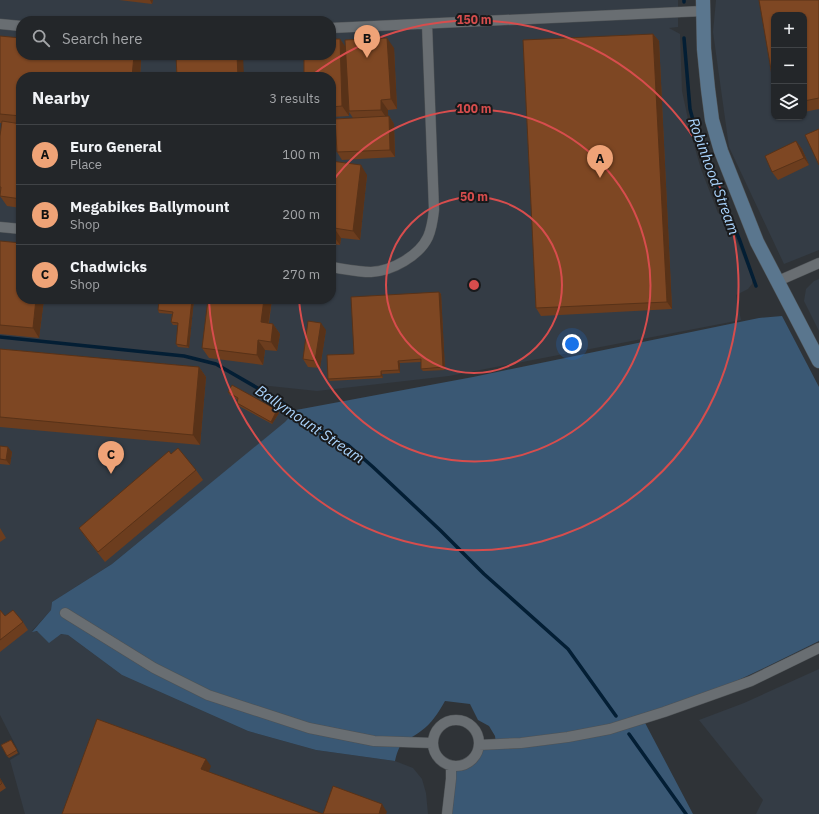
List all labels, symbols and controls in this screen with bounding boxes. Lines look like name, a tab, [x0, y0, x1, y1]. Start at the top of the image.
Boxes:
text: 150 m	[456, 12, 492, 27]
map controls	[771, 12, 807, 120]
button: +	[771, 12, 807, 48]
search box	[16, 16, 336, 60]
pin: B	[354, 25, 380, 58]
icon: search	[30, 27, 52, 49]
text: Search here	[62, 29, 142, 48]
button: −	[771, 48, 807, 84]
button: layers	[771, 84, 807, 120]
text: Nearby	[32, 87, 90, 109]
text: 3 results	[269, 90, 320, 107]
text: 100 m	[456, 101, 492, 116]
water label: Robinhood Stream	[684, 115, 744, 237]
text: Euro General	[70, 137, 162, 156]
pin: A	[587, 145, 613, 178]
text: A	[41, 146, 49, 163]
text: 100 m	[282, 146, 320, 163]
text: Place	[70, 156, 102, 173]
text: 50 m	[460, 189, 488, 204]
text: Megabikes Ballymount	[70, 197, 230, 216]
text: B	[41, 206, 49, 223]
text: 200 m	[282, 206, 320, 223]
text: Shop	[70, 216, 100, 233]
text: Chadwicks	[70, 257, 147, 276]
text: C	[41, 266, 49, 283]
text: 270 m	[282, 266, 320, 283]
text: Shop	[70, 276, 100, 293]
centre of rings	[467, 278, 481, 292]
your location	[562, 334, 582, 354]
water label: Ballymount Stream	[252, 381, 368, 467]
pin: C	[98, 441, 124, 474]

